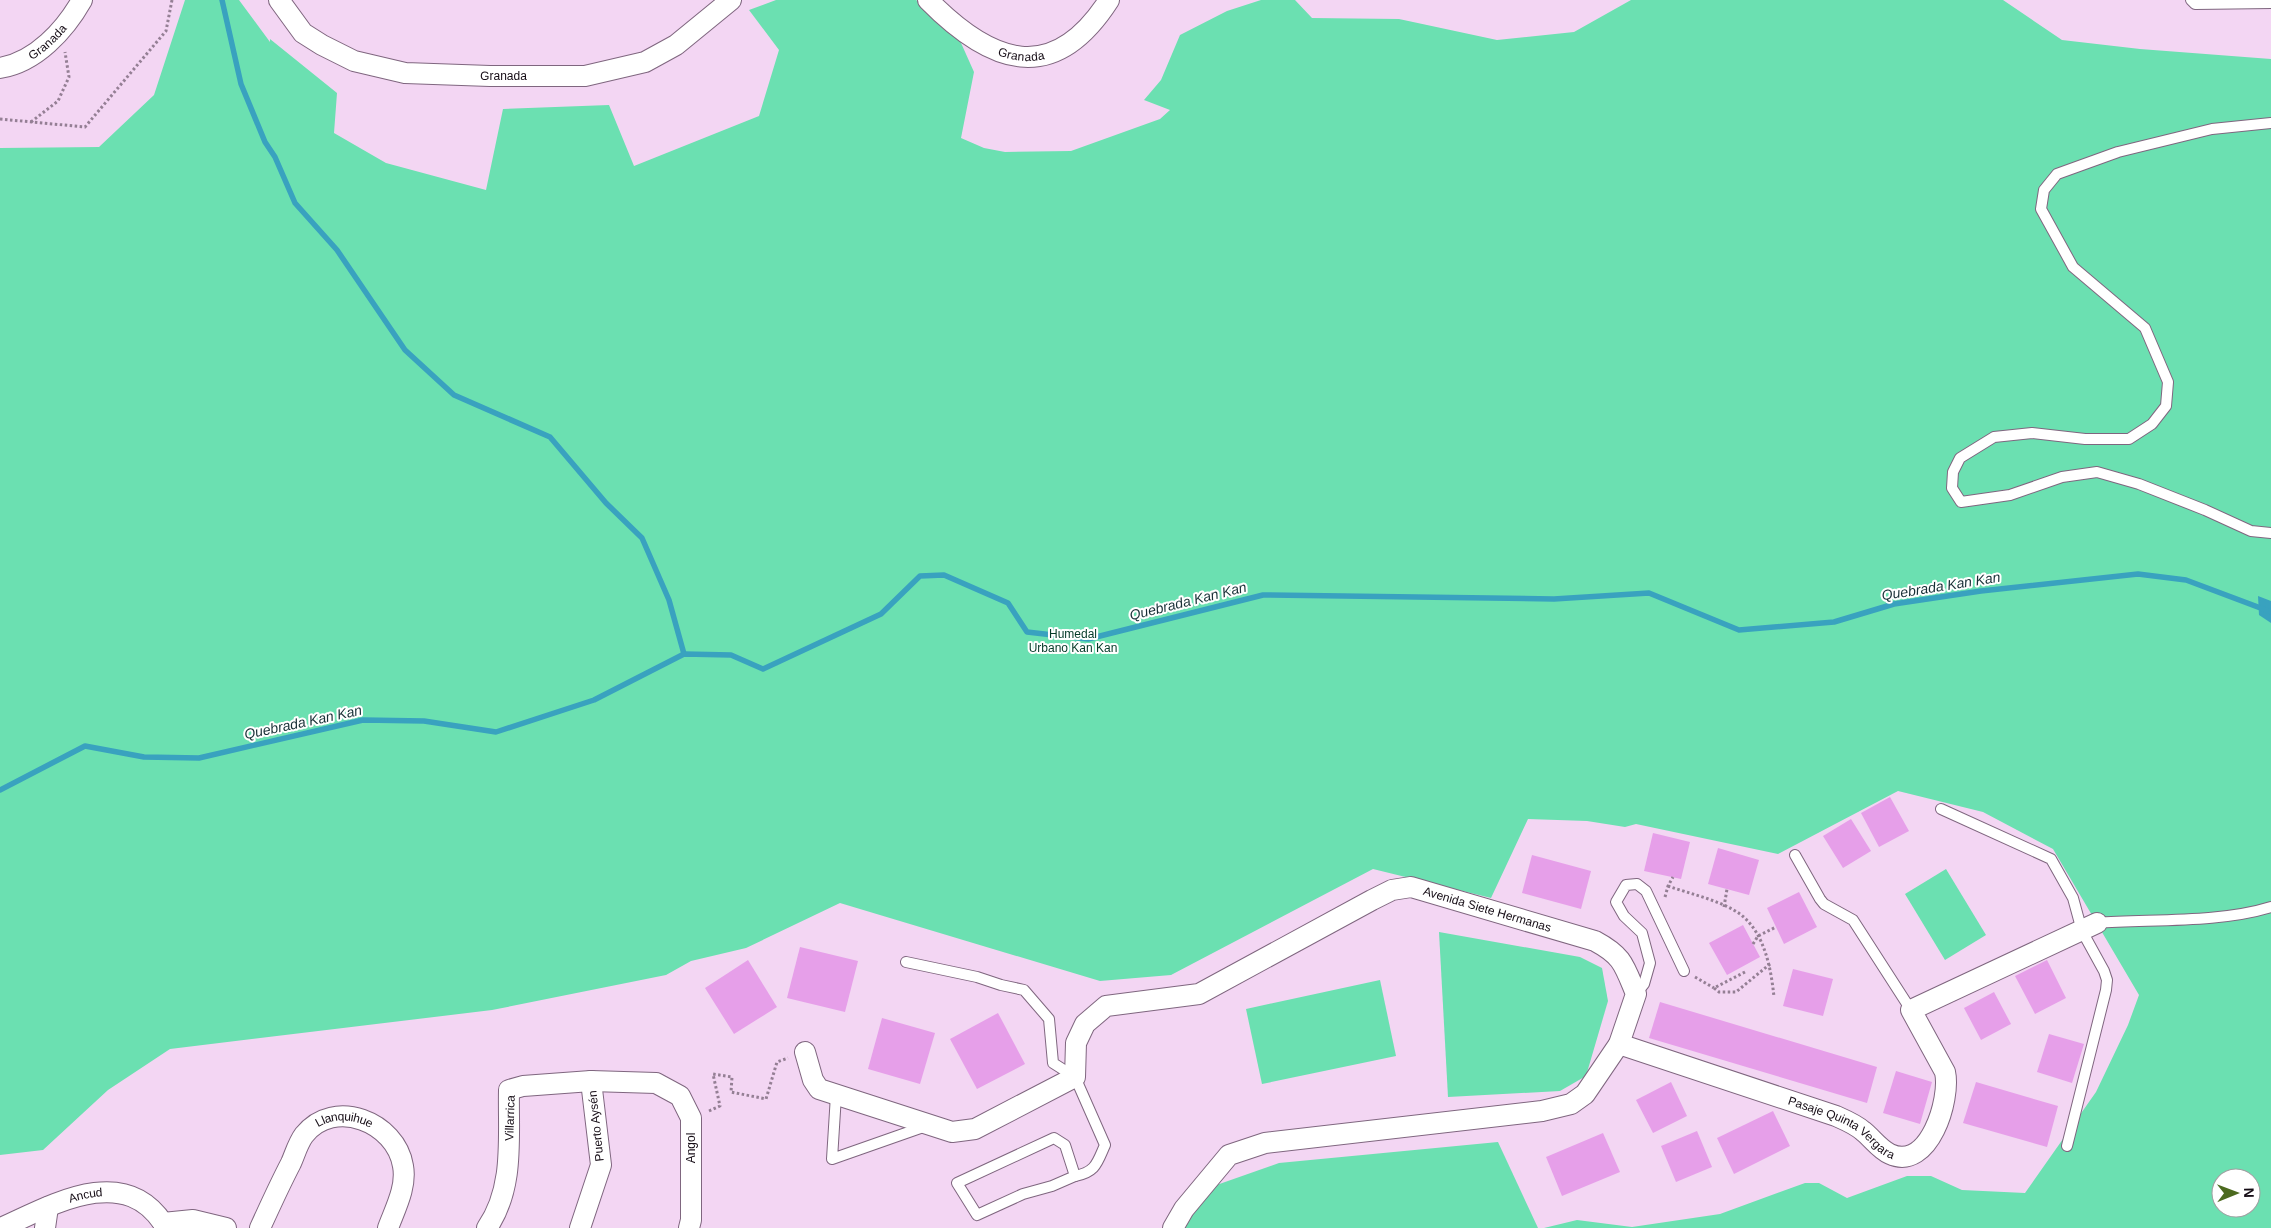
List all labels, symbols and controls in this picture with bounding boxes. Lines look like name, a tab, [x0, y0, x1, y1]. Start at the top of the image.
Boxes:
street label: Granada	[26, 21, 70, 63]
street label: Granada	[996, 45, 1046, 64]
street label: Granada	[480, 69, 527, 83]
water label: Quebrada Kan Kan	[1881, 569, 2002, 603]
water label: Quebrada Kan Kan	[1128, 579, 1248, 623]
park label: Humedal Urbano Kan Kan	[1029, 627, 1117, 655]
water label: Quebrada Kan Kan	[243, 702, 363, 742]
street label: Avenida Siete Hermanas	[1422, 884, 1553, 935]
street label: Puerto Aysén	[585, 1090, 607, 1162]
street label: Pasaje Quinta Vergara	[1786, 1094, 1897, 1162]
street label: Villarrica	[502, 1095, 518, 1141]
street label: Llanquihue	[313, 1109, 376, 1131]
street label: Angol	[684, 1133, 698, 1163]
north arrow	[2211, 1168, 2261, 1218]
street label: Ancud	[67, 1185, 103, 1206]
text: N	[2241, 1188, 2257, 1198]

